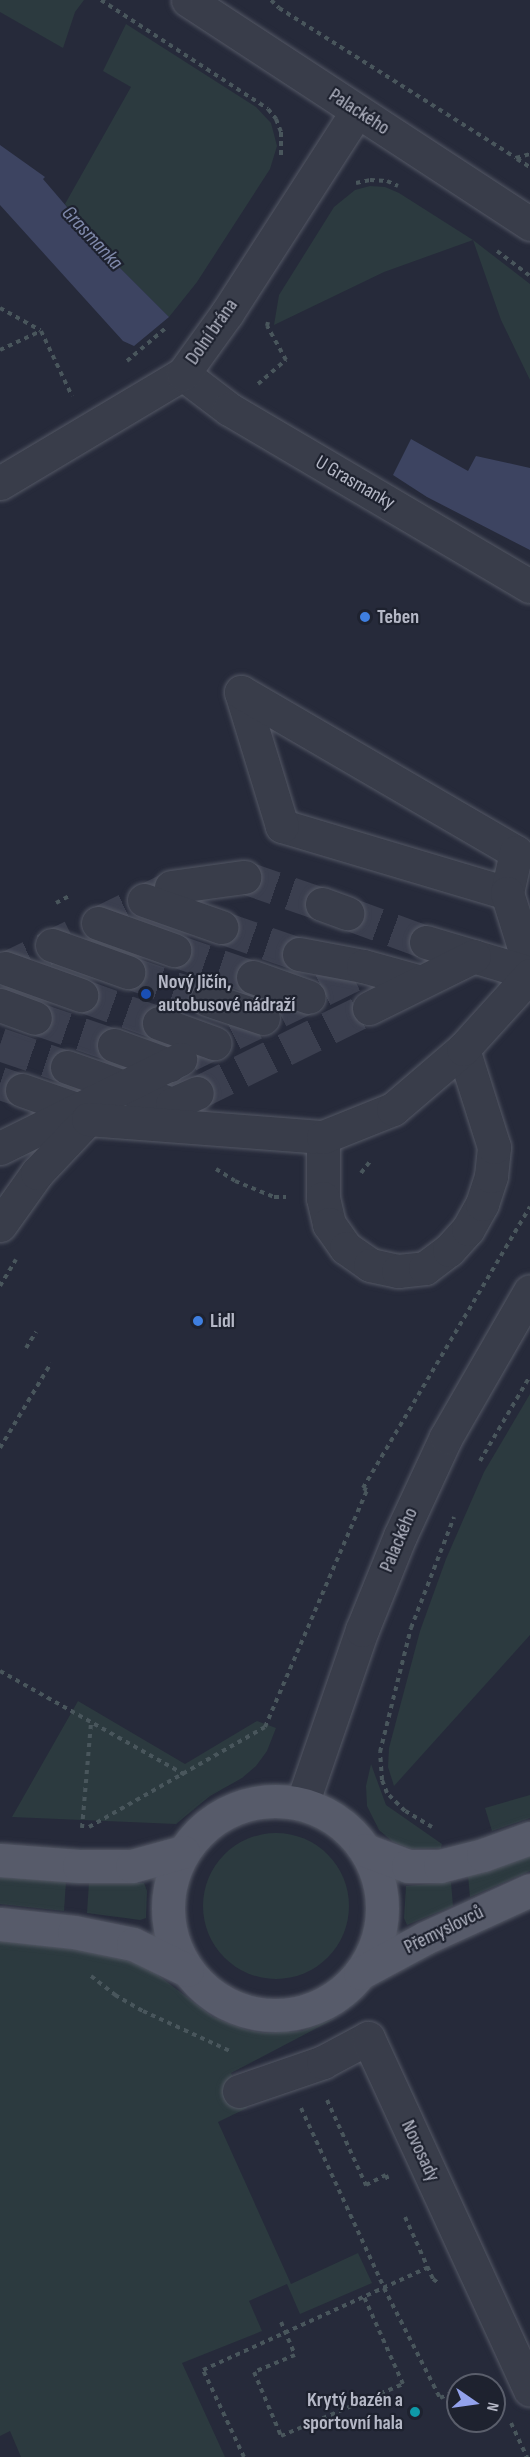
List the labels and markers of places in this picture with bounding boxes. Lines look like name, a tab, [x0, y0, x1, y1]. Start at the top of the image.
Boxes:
place label: Teben	[377, 605, 419, 629]
marker: Teben	[358, 610, 372, 624]
place label: Nový Jičín, autobusové nádraží	[158, 970, 295, 1017]
marker: Nový Jičín, autobusové nádraží	[139, 987, 153, 1001]
place label: Lidl	[210, 1309, 235, 1333]
marker: Lidl	[191, 1314, 205, 1328]
place label: Krytý bazén a sportovní hala	[303, 2388, 403, 2435]
marker: Krytý bazén a sportovní hala	[408, 2405, 422, 2419]

